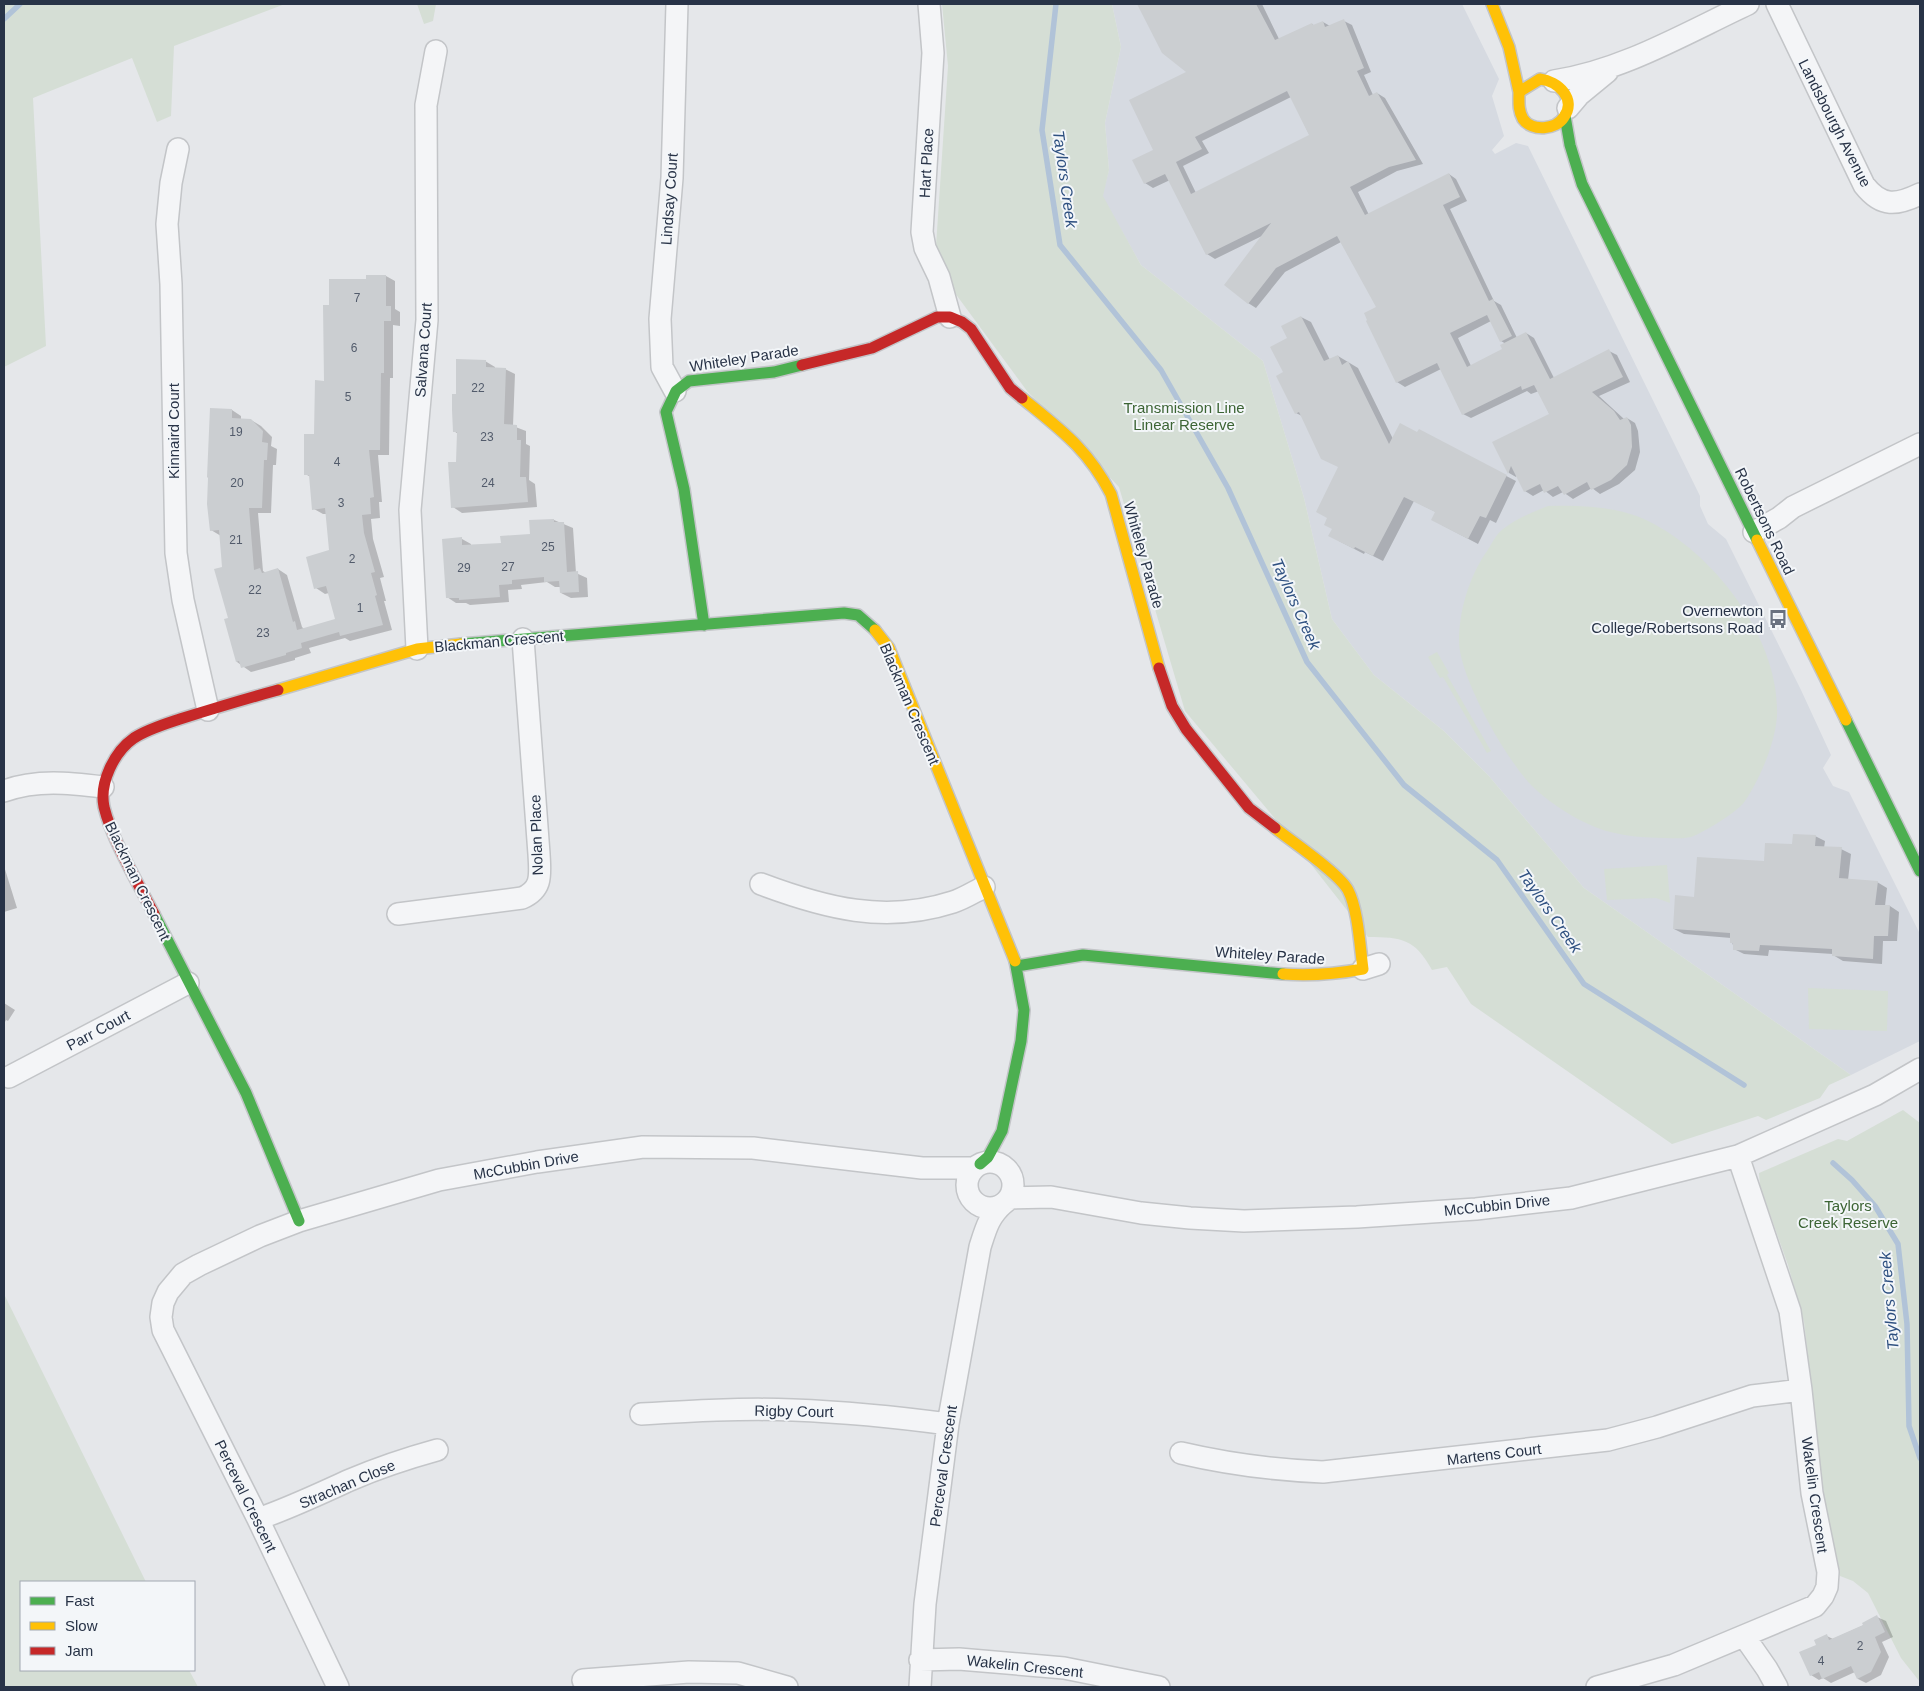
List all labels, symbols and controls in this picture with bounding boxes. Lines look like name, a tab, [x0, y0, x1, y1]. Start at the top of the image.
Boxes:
street label: Landsbourgh Avenue	[1795, 56, 1875, 190]
street label: Hart Place	[916, 128, 936, 198]
water label: Taylors Creek	[1050, 129, 1080, 230]
street label: Lindsay Court	[657, 151, 681, 246]
house number: 7	[354, 291, 361, 305]
street label: Salvana Court	[411, 301, 435, 398]
house number: 6	[351, 341, 358, 355]
street label: Whiteley Parade	[688, 341, 800, 375]
house number: 22	[471, 381, 485, 395]
street label: Kinnaird Court	[165, 382, 182, 479]
house number: 5	[345, 390, 352, 404]
park label: Transmission Line Linear Reserve	[1123, 399, 1245, 433]
house number: 19	[229, 425, 243, 439]
house number: 23	[480, 430, 494, 444]
house number: 4	[334, 455, 341, 469]
street label: Robertsons Road	[1732, 465, 1798, 577]
house number: 20	[230, 476, 244, 490]
house number: 24	[481, 476, 495, 490]
house number: 3	[338, 496, 345, 510]
street label: Whiteley Parade	[1121, 500, 1167, 610]
house number: 21	[229, 533, 243, 547]
house number: 25	[541, 540, 555, 554]
house number: 2	[349, 552, 356, 566]
water label: Taylors Creek	[1268, 556, 1324, 653]
house number: 27	[501, 560, 515, 574]
house number: 29	[457, 561, 471, 575]
house number: 22	[248, 583, 262, 597]
house number: 1	[357, 601, 364, 615]
place label: Overnewton College/Robertsons Road	[1591, 602, 1763, 636]
bus stop icon: Overnewton College/Robertsons Road	[1767, 608, 1789, 630]
house number: 23	[256, 626, 270, 640]
street label: Blackman Crescent	[433, 627, 565, 655]
street label: Blackman Crescent	[877, 641, 944, 768]
street label: Nolan Place	[526, 794, 546, 876]
street label: Blackman Crescent	[102, 819, 175, 944]
water label: Taylors Creek	[1515, 866, 1586, 957]
street label: Whiteley Parade	[1215, 943, 1325, 967]
street label: Parr Court	[63, 1006, 133, 1054]
street label: McCubbin Drive	[472, 1147, 580, 1183]
street label: McCubbin Drive	[1443, 1191, 1551, 1219]
park label: Taylors Creek Reserve	[1798, 1197, 1898, 1231]
water label: Taylors Creek	[1876, 1250, 1902, 1351]
street label: Rigby Court	[754, 1402, 835, 1420]
street label: Perceval Crescent	[926, 1403, 960, 1528]
street label: Wakelin Crescent	[1798, 1436, 1832, 1555]
street label: Perceval Crescent	[211, 1437, 281, 1556]
street label: Martens Court	[1446, 1440, 1543, 1468]
street label: Strachan Close	[296, 1456, 398, 1512]
legend	[20, 1581, 195, 1671]
text: Fast	[65, 1592, 95, 1609]
text: Slow	[65, 1617, 98, 1634]
house number: 2	[1857, 1639, 1864, 1653]
text: Jam	[65, 1642, 93, 1659]
street label: Wakelin Crescent	[966, 1651, 1085, 1681]
house number: 4	[1818, 1654, 1825, 1668]

